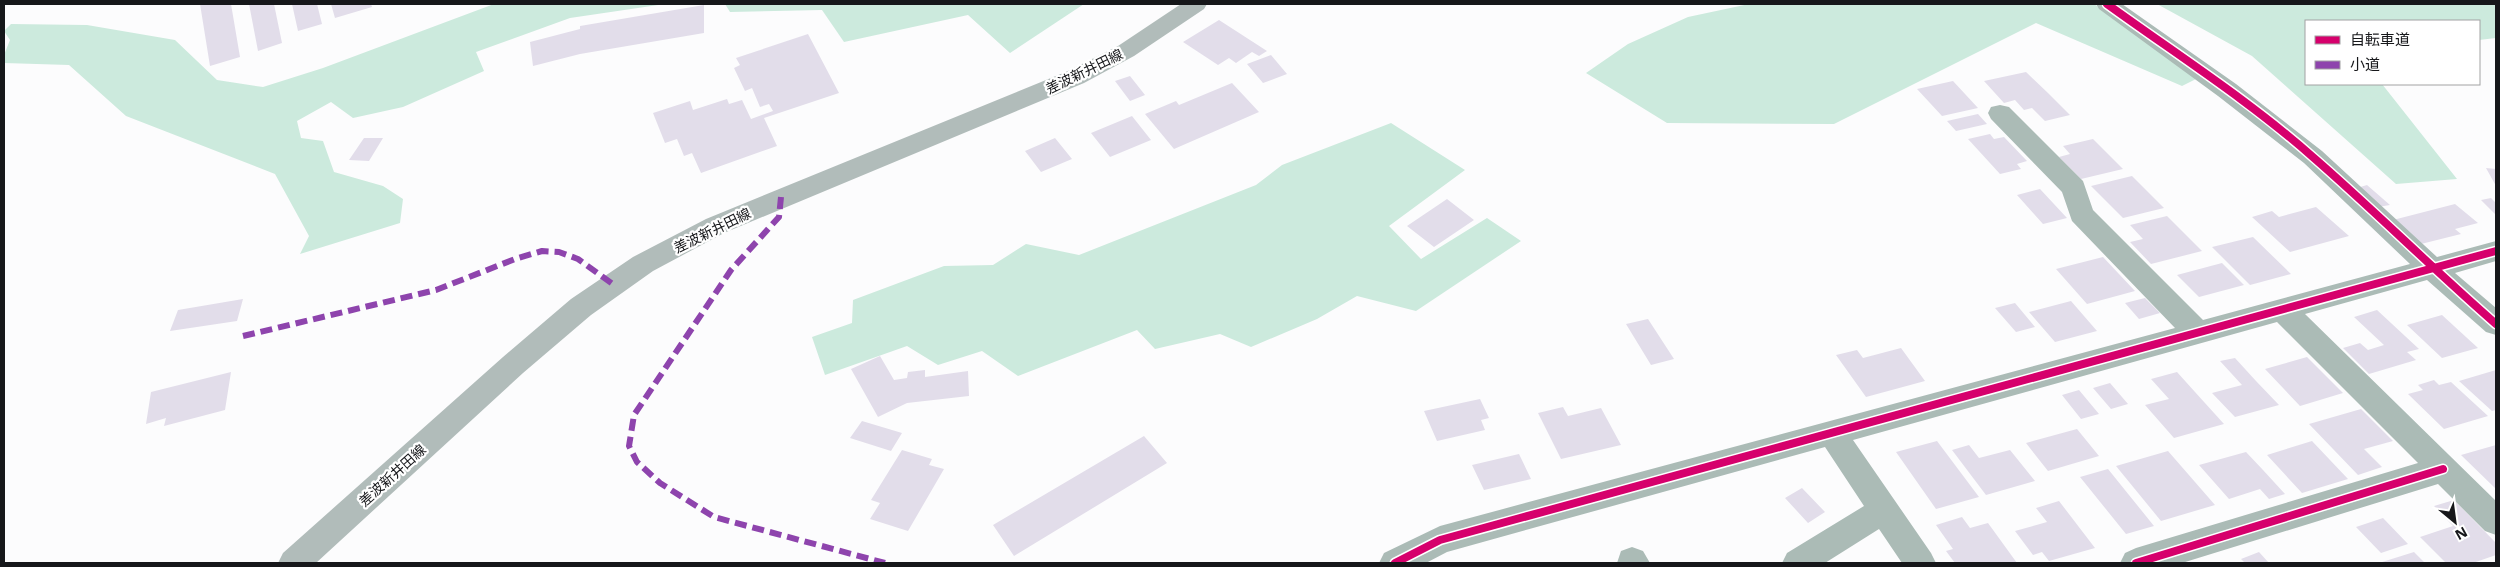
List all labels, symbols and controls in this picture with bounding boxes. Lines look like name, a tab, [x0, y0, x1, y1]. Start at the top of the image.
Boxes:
legend	[2305, 20, 2480, 85]
text: 自転車道	[2350, 29, 2410, 49]
street label: 差波新井田線	[1042, 44, 1126, 98]
text: 小道	[2350, 54, 2380, 74]
street label: 差波新井田線	[670, 203, 754, 257]
street label: 差波新井田線	[354, 440, 430, 510]
north arrow	[2430, 497, 2480, 547]
text: N	[2452, 523, 2471, 545]

